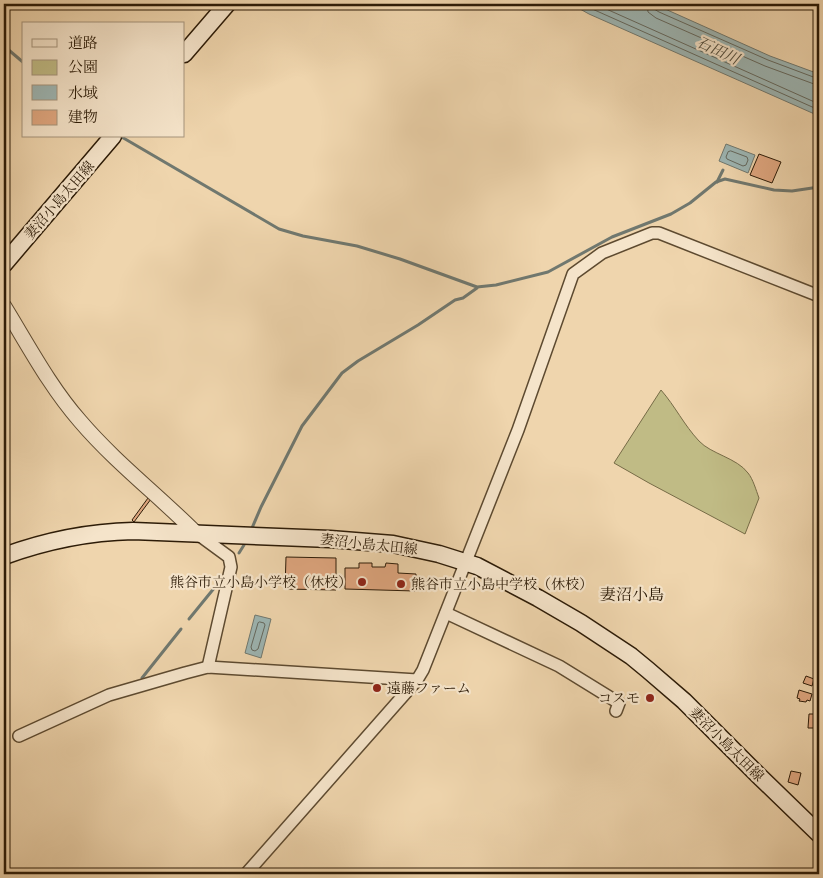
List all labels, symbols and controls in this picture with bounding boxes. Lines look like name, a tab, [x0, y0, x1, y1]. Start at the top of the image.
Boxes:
legend	[22, 22, 185, 138]
water label: 石田川	[694, 32, 744, 69]
text: 道路	[68, 33, 98, 52]
text: 公園	[68, 57, 98, 76]
text: 水域	[68, 83, 98, 102]
text: 建物	[68, 107, 98, 126]
street label: 妻沼小島太田線	[20, 157, 98, 243]
street label: 妻沼小島太田線	[319, 530, 419, 558]
place label: 熊谷市立小島小学校（休校）	[170, 573, 352, 591]
place label: 熊谷市立小島中学校（休校）	[411, 575, 593, 593]
marker: 熊谷市立小島小学校（休校）	[356, 576, 368, 588]
marker: 熊谷市立小島中学校（休校）	[395, 578, 407, 590]
district label: 妻沼小島	[600, 584, 664, 604]
place label: 遠藤ファーム	[387, 679, 471, 697]
marker: 遠藤ファーム	[371, 682, 383, 694]
place label: コスモ	[598, 689, 640, 707]
marker: コスモ	[644, 692, 656, 704]
street label: 妻沼小島太田線	[686, 703, 768, 785]

